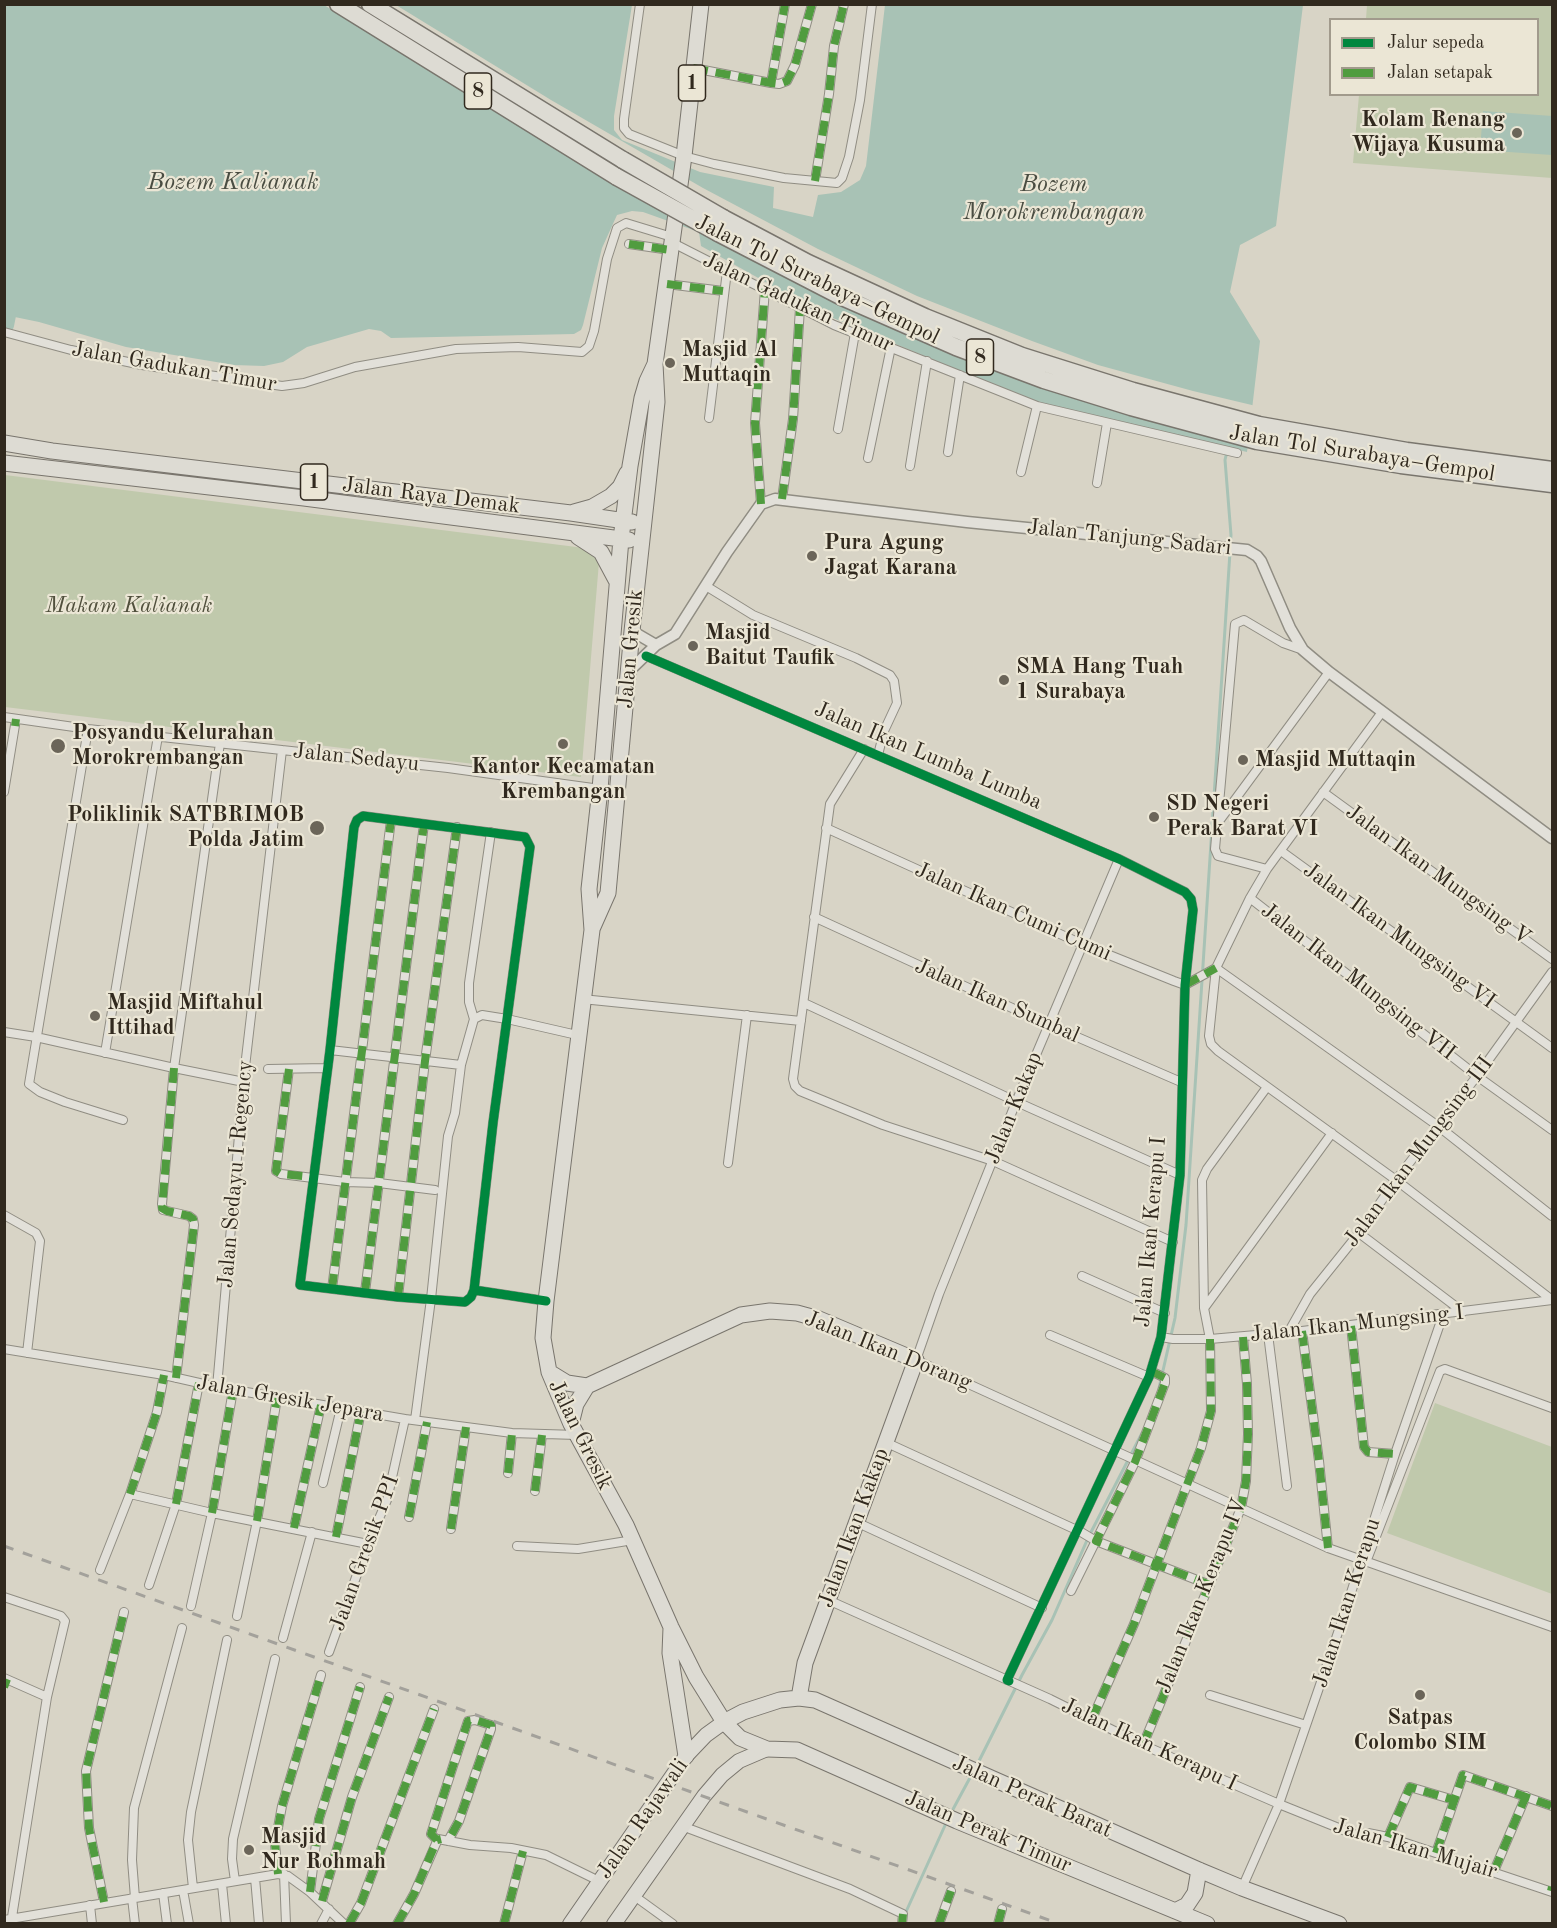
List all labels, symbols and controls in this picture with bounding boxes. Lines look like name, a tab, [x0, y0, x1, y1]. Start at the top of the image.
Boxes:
legend	[1329, 18, 1539, 96]
text: Jalur sepeda	[1387, 34, 1485, 52]
text: Jalan setapak	[1387, 64, 1493, 82]
road number: 1	[678, 65, 706, 101]
road number: 8	[464, 73, 492, 109]
place label: Kolam Renang Wijaya Kusuma	[1351, 107, 1505, 158]
marker: Kolam Renang Wijaya Kusuma	[1510, 126, 1524, 140]
water label: Bozem Kalianak	[147, 169, 319, 197]
water label: Bozem Morokrembangan	[963, 171, 1145, 227]
street label: Jalan Tol Surabaya–Gempol	[690, 209, 944, 351]
street label: Jalan Gadukan Timur	[698, 247, 898, 359]
street label: Jalan Gadukan Timur	[69, 336, 279, 398]
place label: Masjid Al Muttaqin	[682, 337, 777, 388]
road number: 8	[966, 339, 994, 375]
marker: Masjid Al Muttaqin	[663, 356, 677, 370]
street label: Jalan Tol Surabaya–Gempol	[1227, 420, 1497, 488]
road number: 1	[300, 464, 328, 500]
street label: Jalan Raya Demak	[341, 472, 521, 520]
street label: Jalan Tanjung Sadari	[1025, 514, 1233, 562]
place label: Pura Agung Jagat Karana	[824, 530, 957, 582]
marker: Pura Agung Jagat Karana	[805, 549, 819, 563]
street label: Jalan Gresik	[613, 588, 649, 710]
park label: Makam Kalianak	[45, 593, 213, 619]
place label: Masjid Baitut Taufik	[705, 620, 835, 672]
marker: Masjid Baitut Taufik	[686, 639, 700, 653]
place label: SMA Hang Tuah 1 Surabaya	[1016, 654, 1183, 706]
marker: SMA Hang Tuah 1 Surabaya	[997, 673, 1011, 687]
street label: Jalan Ikan Lumba Lumba	[810, 696, 1046, 816]
place label: Posyandu Kelurahan Morokrembangan	[72, 720, 274, 772]
marker: Posyandu Kelurahan Morokrembangan	[49, 737, 67, 755]
marker: Kantor Kecamatan Krembangan	[556, 737, 570, 751]
street label: Jalan Sedayu	[292, 738, 420, 778]
place label: Masjid Muttaqin	[1255, 747, 1416, 773]
marker: Masjid Muttaqin	[1236, 753, 1250, 767]
place label: Kantor Kecamatan Krembangan	[471, 754, 655, 806]
place label: SD Negeri Perak Barat VI	[1166, 791, 1318, 842]
street label: Jalan Ikan Mungsing V	[1340, 799, 1536, 951]
place label: Poliklinik SATBRIMOB Polda Jatim	[67, 802, 304, 854]
marker: SD Negeri Perak Barat VI	[1147, 810, 1161, 824]
marker: Poliklinik SATBRIMOB Polda Jatim	[308, 819, 326, 837]
street label: Jalan Ikan Cumi Cumi	[911, 857, 1115, 967]
street label: Jalan Ikan Mungsing VI	[1298, 857, 1500, 1015]
street label: Jalan Ikan Mungsing VII	[1255, 898, 1461, 1066]
street label: Jalan Ikan Sumbal	[911, 953, 1083, 1049]
place label: Masjid Miftahul Ittihad	[107, 990, 263, 1042]
marker: Masjid Miftahul Ittihad	[88, 1009, 102, 1023]
street label: Jalan Kakap	[980, 1048, 1048, 1168]
street label: Jalan Ikan Mungsing III	[1339, 1051, 1499, 1253]
street label: Jalan Sedayu I Regency	[213, 1059, 259, 1289]
street label: Jalan Ikan Kerapu I	[1130, 1136, 1172, 1328]
street label: Jalan Ikan Mungsing I	[1249, 1300, 1465, 1348]
street label: Jalan Ikan Dorang	[800, 1305, 976, 1397]
street label: Jalan Gresik Jepara	[194, 1370, 386, 1428]
street label: Jalan Gresik	[542, 1376, 618, 1494]
street label: Jalan Ikan Kakap	[813, 1445, 895, 1611]
street label: Jalan Gresik PPI	[325, 1471, 405, 1635]
street label: Jalan Ikan Kerapu IV	[1151, 1495, 1253, 1697]
street label: Jalan Ikan Kerapu	[1307, 1515, 1387, 1691]
marker: Satpas Colombo SIM	[1413, 1688, 1427, 1702]
street label: Jalan Ikan Kerapu I	[1057, 1693, 1241, 1797]
place label: Satpas Colombo SIM	[1354, 1705, 1486, 1756]
street label: Jalan Perak Barat	[948, 1750, 1116, 1844]
street label: Jalan Rajawali	[592, 1754, 694, 1884]
street label: Jalan Perak Timur	[901, 1785, 1075, 1879]
street label: Jalan Ikan Mujair	[1330, 1813, 1500, 1885]
place label: Masjid Nur Rohmah	[261, 1824, 386, 1876]
marker: Masjid Nur Rohmah	[242, 1843, 256, 1857]

